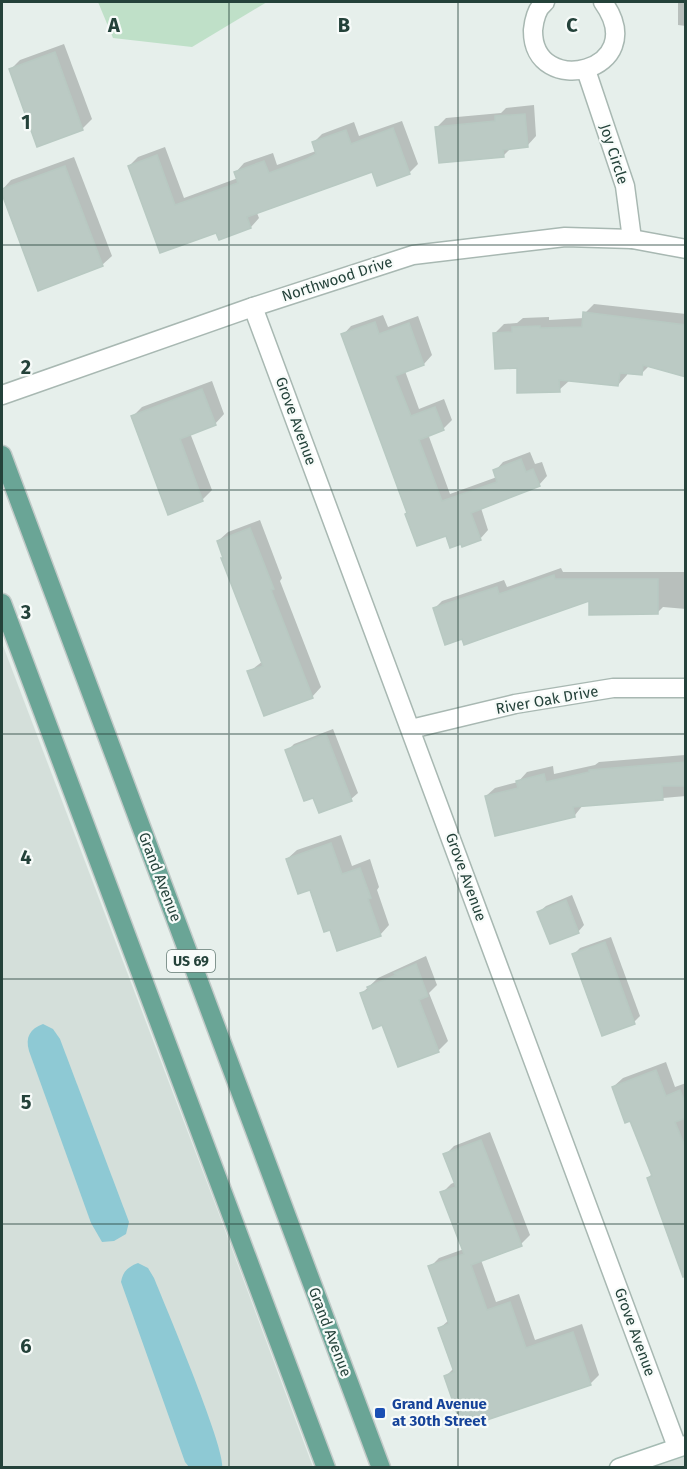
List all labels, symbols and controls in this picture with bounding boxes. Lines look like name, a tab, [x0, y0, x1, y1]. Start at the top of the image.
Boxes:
text: A	[107, 13, 121, 37]
text: B	[338, 13, 350, 37]
text: C	[566, 13, 578, 37]
text: 1	[21, 110, 31, 134]
street label: Joy Circle	[596, 122, 632, 186]
street label: Northwood Drive	[279, 253, 395, 305]
text: 2	[21, 355, 31, 379]
street label: Grove Avenue	[272, 374, 320, 468]
text: 3	[20, 600, 31, 624]
street label: River Oak Drive	[494, 682, 600, 718]
street label: Grand Avenue	[135, 830, 185, 924]
street label: Grove Avenue	[442, 830, 490, 924]
text: 4	[20, 845, 32, 869]
road number: US 69	[167, 950, 215, 972]
text: 5	[21, 1090, 32, 1114]
street label: Grand Avenue	[305, 1285, 355, 1379]
street label: Grove Avenue	[611, 1285, 659, 1379]
text: 6	[20, 1334, 32, 1358]
place label: Grand Avenue at 30th Street	[392, 1395, 487, 1430]
marker: Grand Avenue at 30th Street	[373, 1406, 387, 1420]

